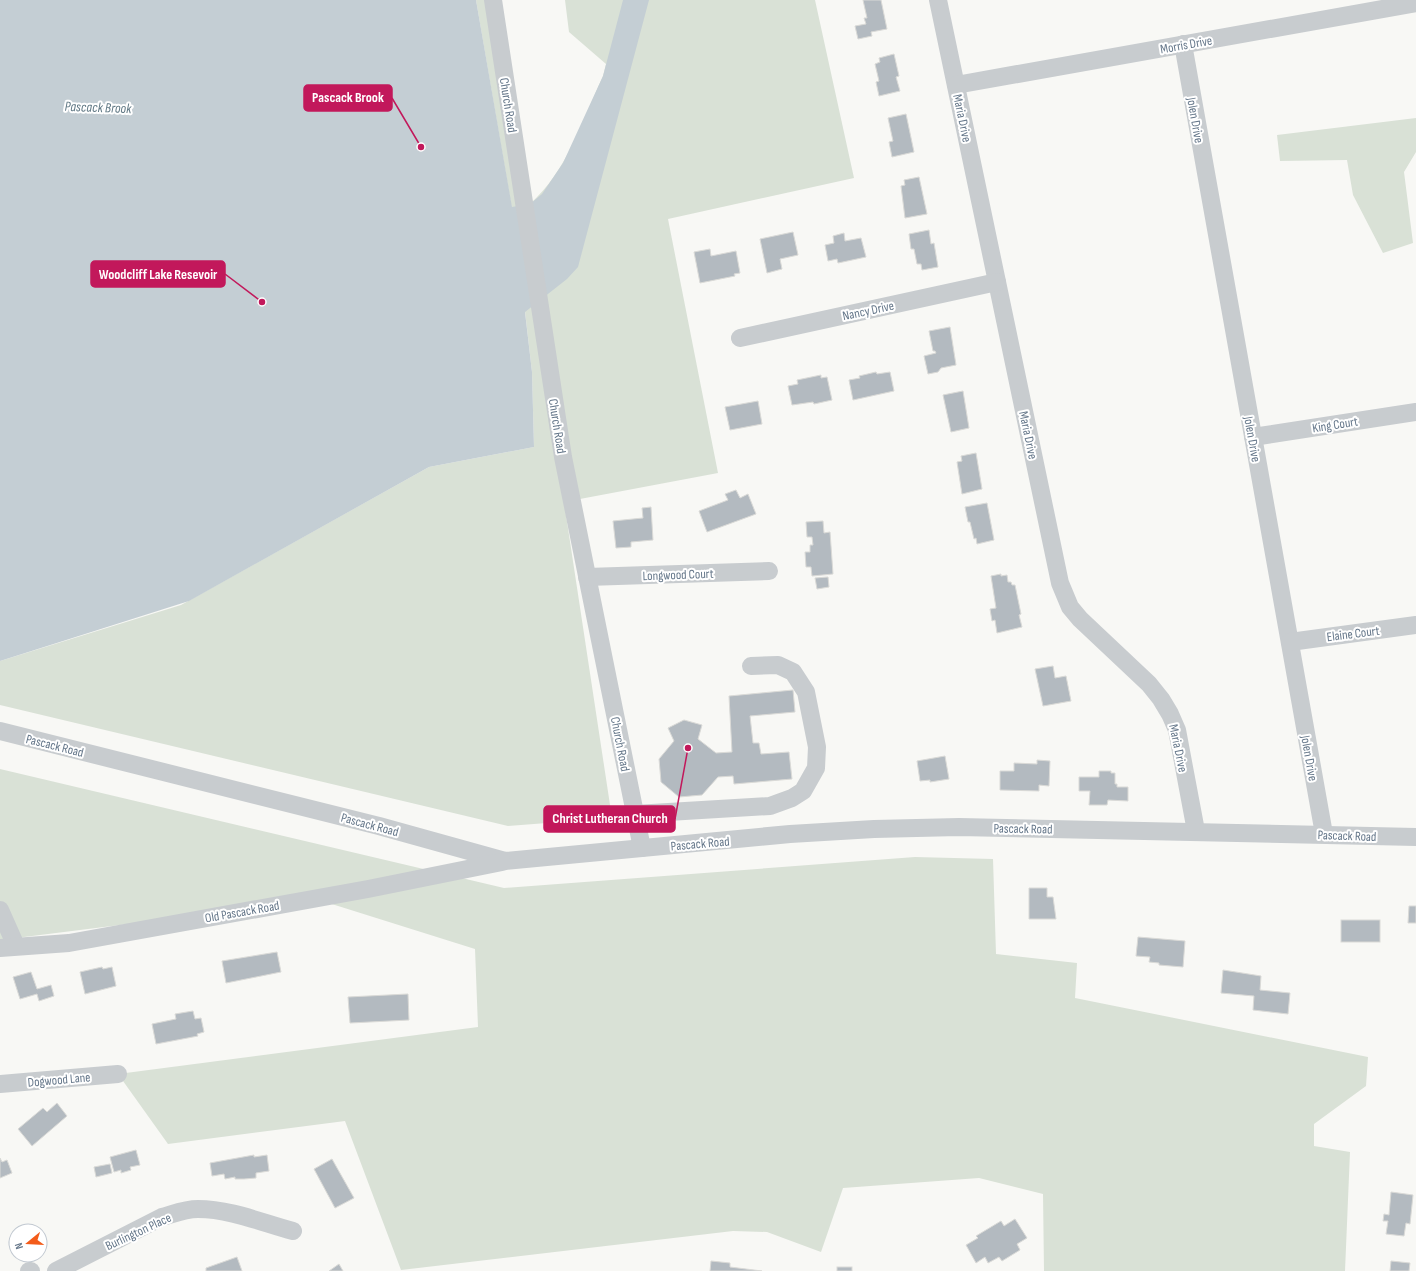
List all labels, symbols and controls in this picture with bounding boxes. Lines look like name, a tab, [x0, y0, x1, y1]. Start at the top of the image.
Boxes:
street label: Morris Drive	[1159, 33, 1213, 57]
street label: Church Road	[496, 77, 520, 134]
callout: Pascack Brook	[304, 85, 392, 111]
text: Pascack Brook	[312, 89, 384, 106]
street label: Maria Drive	[949, 93, 975, 144]
street label: Jolen Drive	[1183, 95, 1207, 144]
water label: Pascack Brook	[64, 98, 132, 117]
callout: Woodcliff Lake Resevoir	[91, 261, 225, 287]
text: Woodcliff Lake Resevoir	[99, 266, 218, 283]
street label: Nancy Drive	[841, 298, 895, 324]
street label: Church Road	[545, 398, 569, 455]
street label: Maria Drive	[1015, 410, 1041, 461]
street label: King Court	[1311, 413, 1359, 436]
street label: Jolen Drive	[1240, 414, 1264, 463]
street label: Longwood Court	[642, 566, 714, 584]
street label: Elaine Court	[1326, 623, 1380, 645]
street label: Church Road	[607, 716, 633, 773]
street label: Maria Drive	[1165, 723, 1191, 774]
street label: Pascack Road	[24, 731, 85, 761]
street label: Jolen Drive	[1297, 733, 1321, 782]
callout: Christ Lutheran Church	[544, 806, 675, 832]
street label: Pascack Road	[339, 810, 400, 840]
text: Christ Lutheran Church	[552, 810, 668, 827]
street label: Pascack Road	[993, 820, 1053, 838]
street label: Pascack Road	[1317, 827, 1377, 845]
street label: Pascack Road	[670, 833, 730, 855]
street label: Old Pascack Road	[204, 898, 281, 926]
street label: Dogwood Lane	[27, 1069, 91, 1091]
street label: Burlington Place	[103, 1210, 174, 1254]
north arrow	[8, 1223, 48, 1263]
text: N	[12, 1241, 26, 1251]

